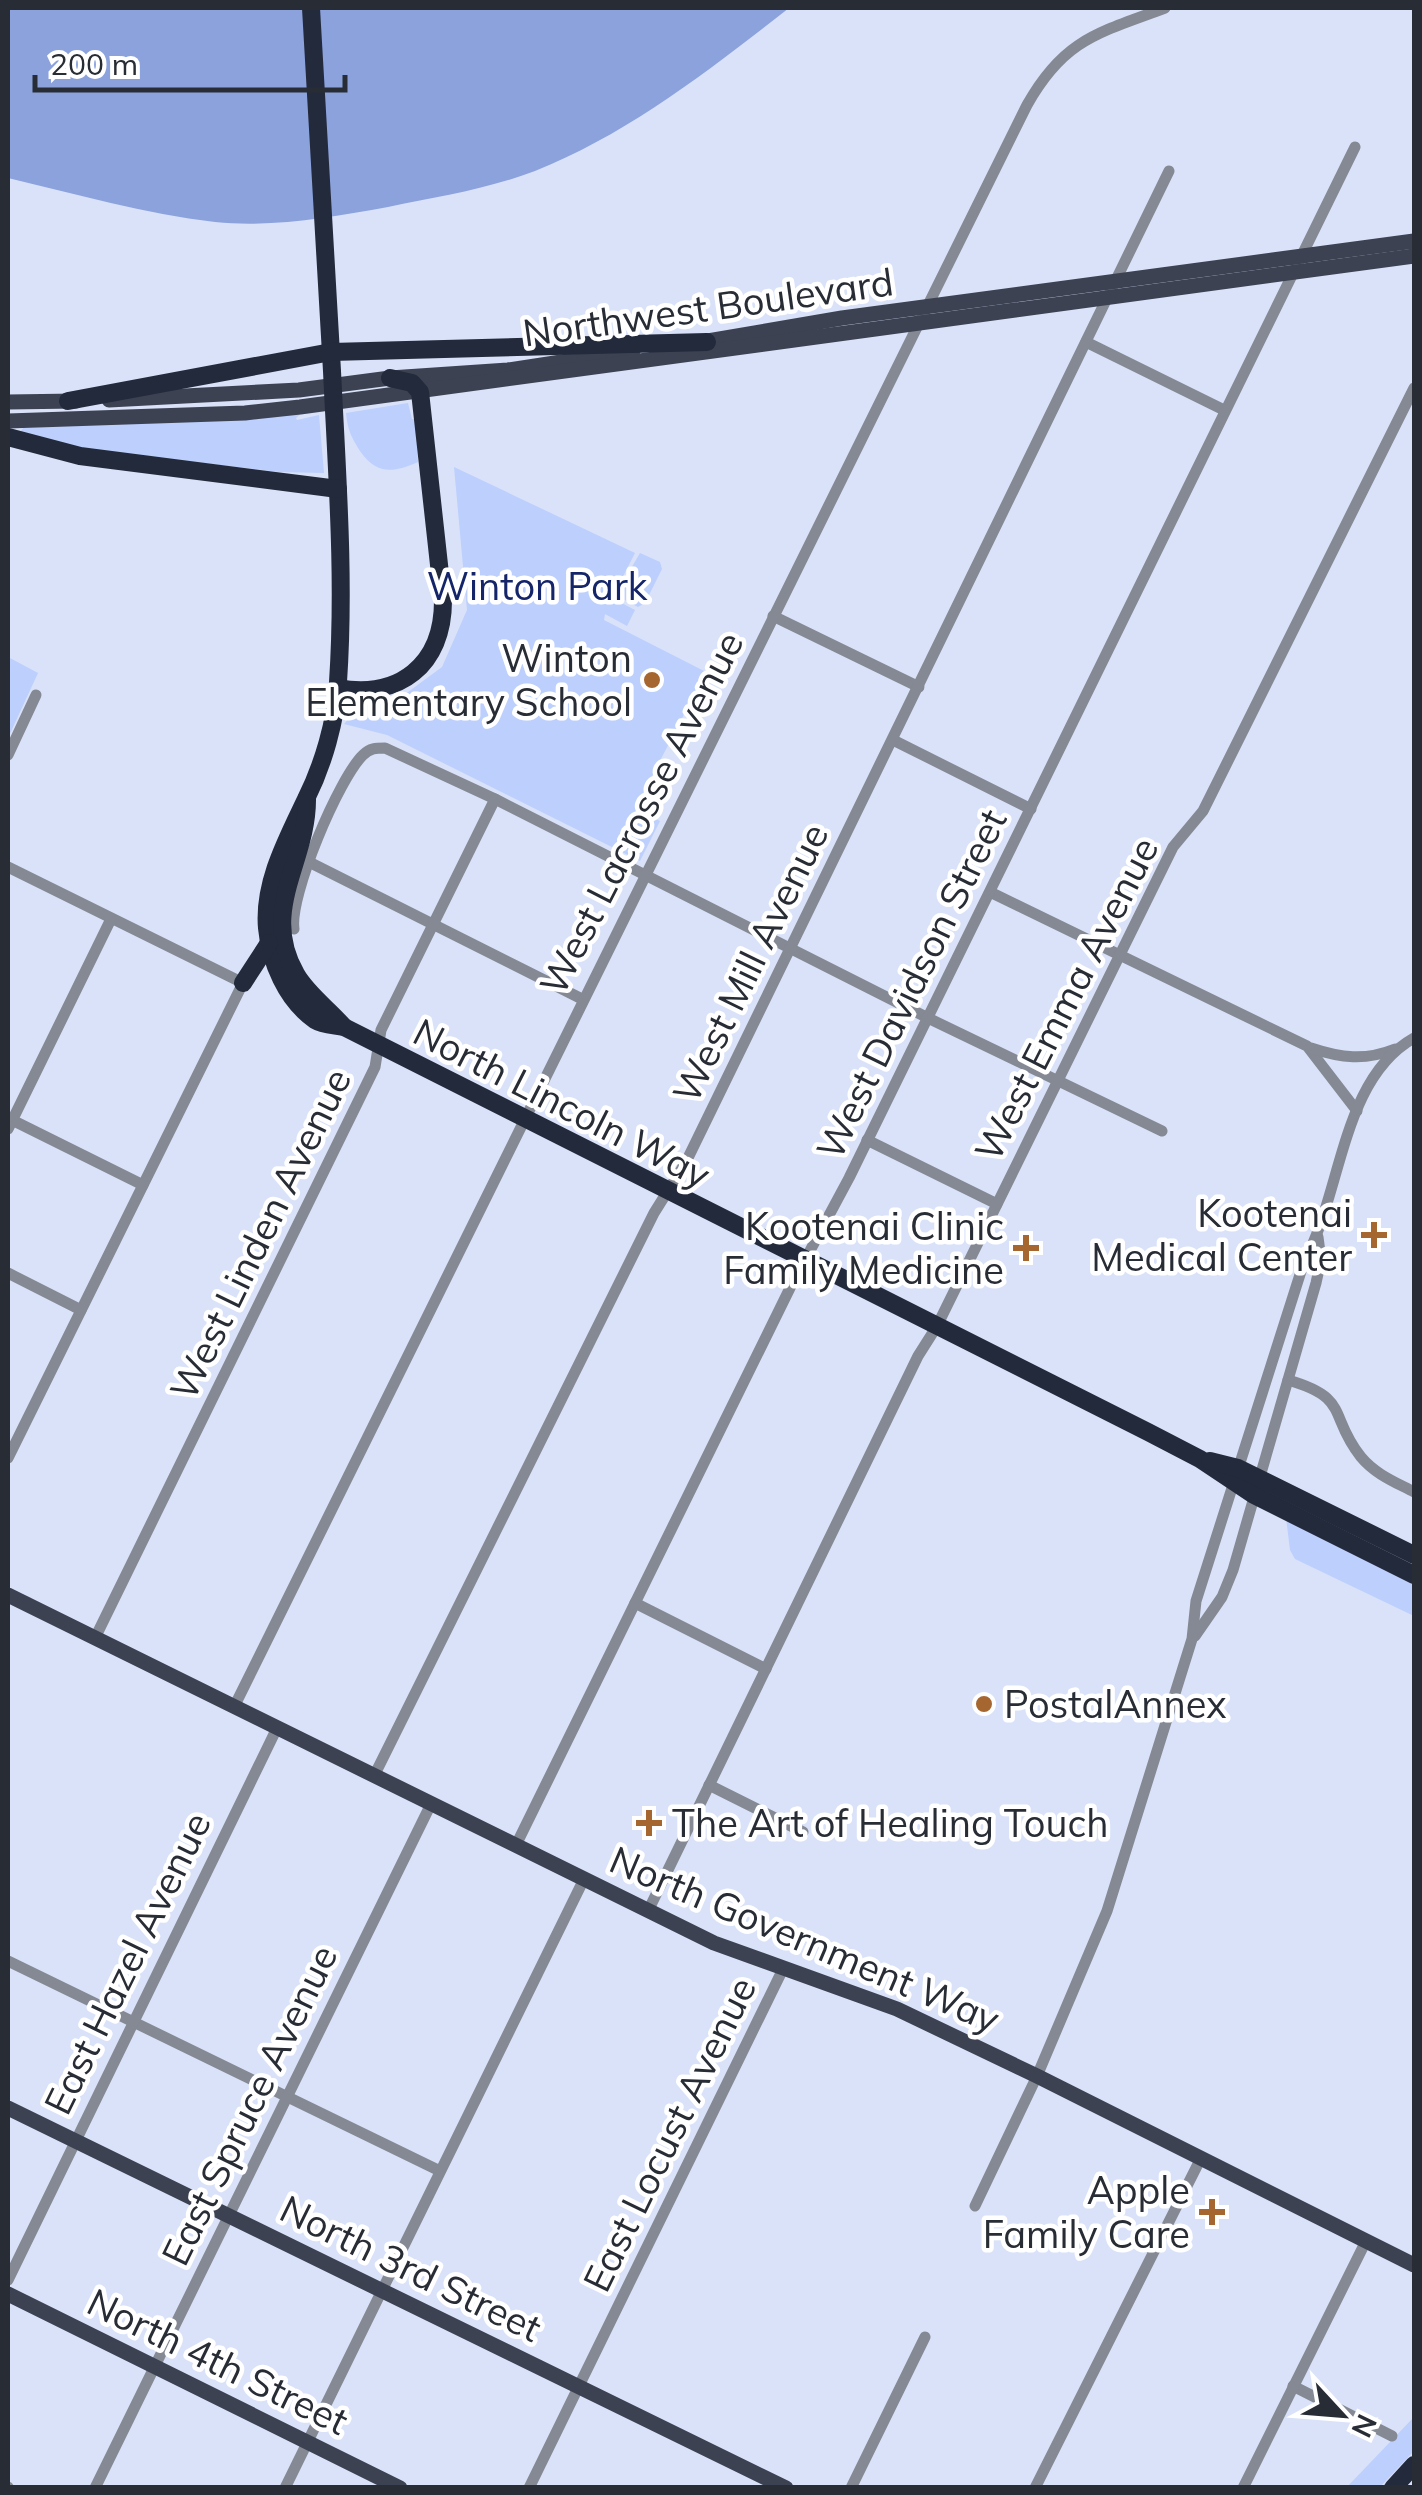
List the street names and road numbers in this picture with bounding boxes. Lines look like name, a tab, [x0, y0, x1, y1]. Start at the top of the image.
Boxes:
street label: Northwest Boulevard	[520, 257, 896, 357]
street label: West Lacrosse Avenue	[529, 624, 753, 1002]
street label: West Davidson Street	[805, 801, 1017, 1167]
street label: West Mill Avenue	[662, 816, 838, 1110]
street label: West Emma Avenue	[964, 829, 1168, 1169]
street label: North Lincoln Way	[406, 1007, 718, 1199]
street label: West Linden Avenue	[159, 1061, 361, 1407]
street label: East Hazel Avenue	[33, 1804, 221, 2122]
street label: North Government Way	[603, 1835, 1007, 2043]
street label: East Spruce Avenue	[151, 1937, 347, 2273]
street label: East Locust Avenue	[572, 1969, 766, 2299]
street label: North 3rd Street	[273, 2184, 549, 2352]
street label: North 4th Street	[80, 2277, 356, 2445]

